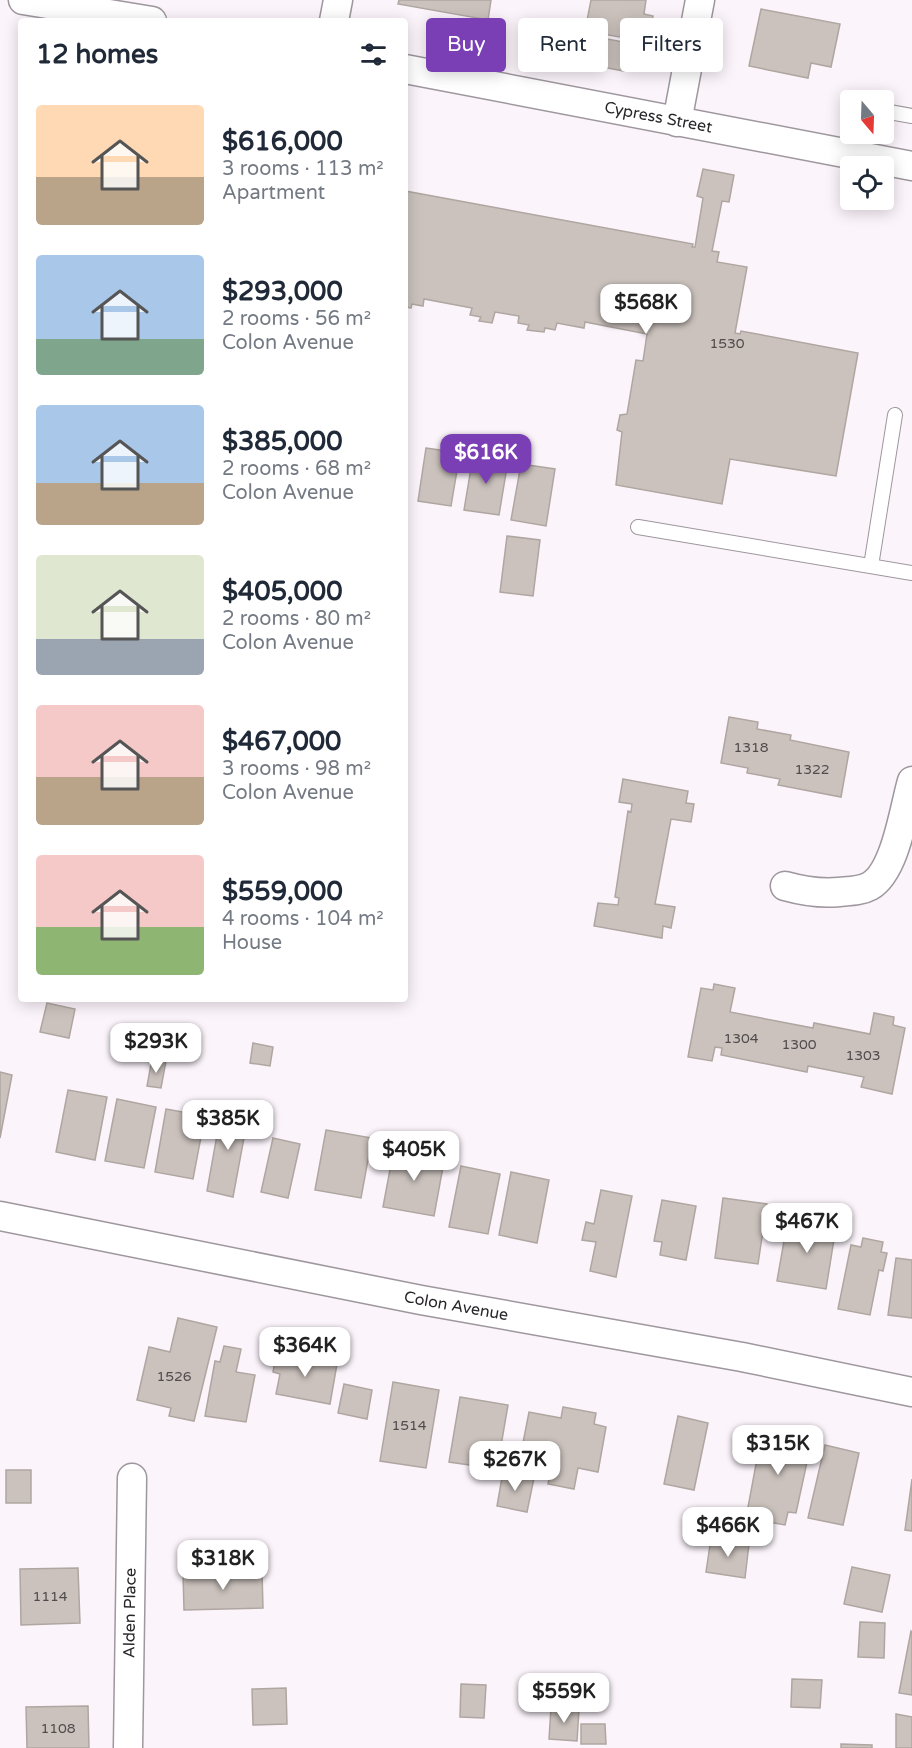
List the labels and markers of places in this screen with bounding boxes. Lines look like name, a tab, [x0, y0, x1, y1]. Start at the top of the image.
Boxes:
pin: $568K	[604, 284, 688, 335]
pin: $616K	[444, 434, 528, 485]
pin: $293K	[114, 1023, 198, 1074]
pin: $385K	[186, 1100, 270, 1151]
pin: $405K	[372, 1131, 456, 1182]
pin: $467K	[765, 1203, 849, 1254]
pin: $364K	[263, 1327, 347, 1378]
pin: $315K	[736, 1425, 820, 1476]
pin: $267K	[473, 1441, 557, 1492]
pin: $466K	[686, 1507, 770, 1558]
pin: $318K	[181, 1540, 265, 1591]
pin: $559K	[522, 1673, 606, 1724]

